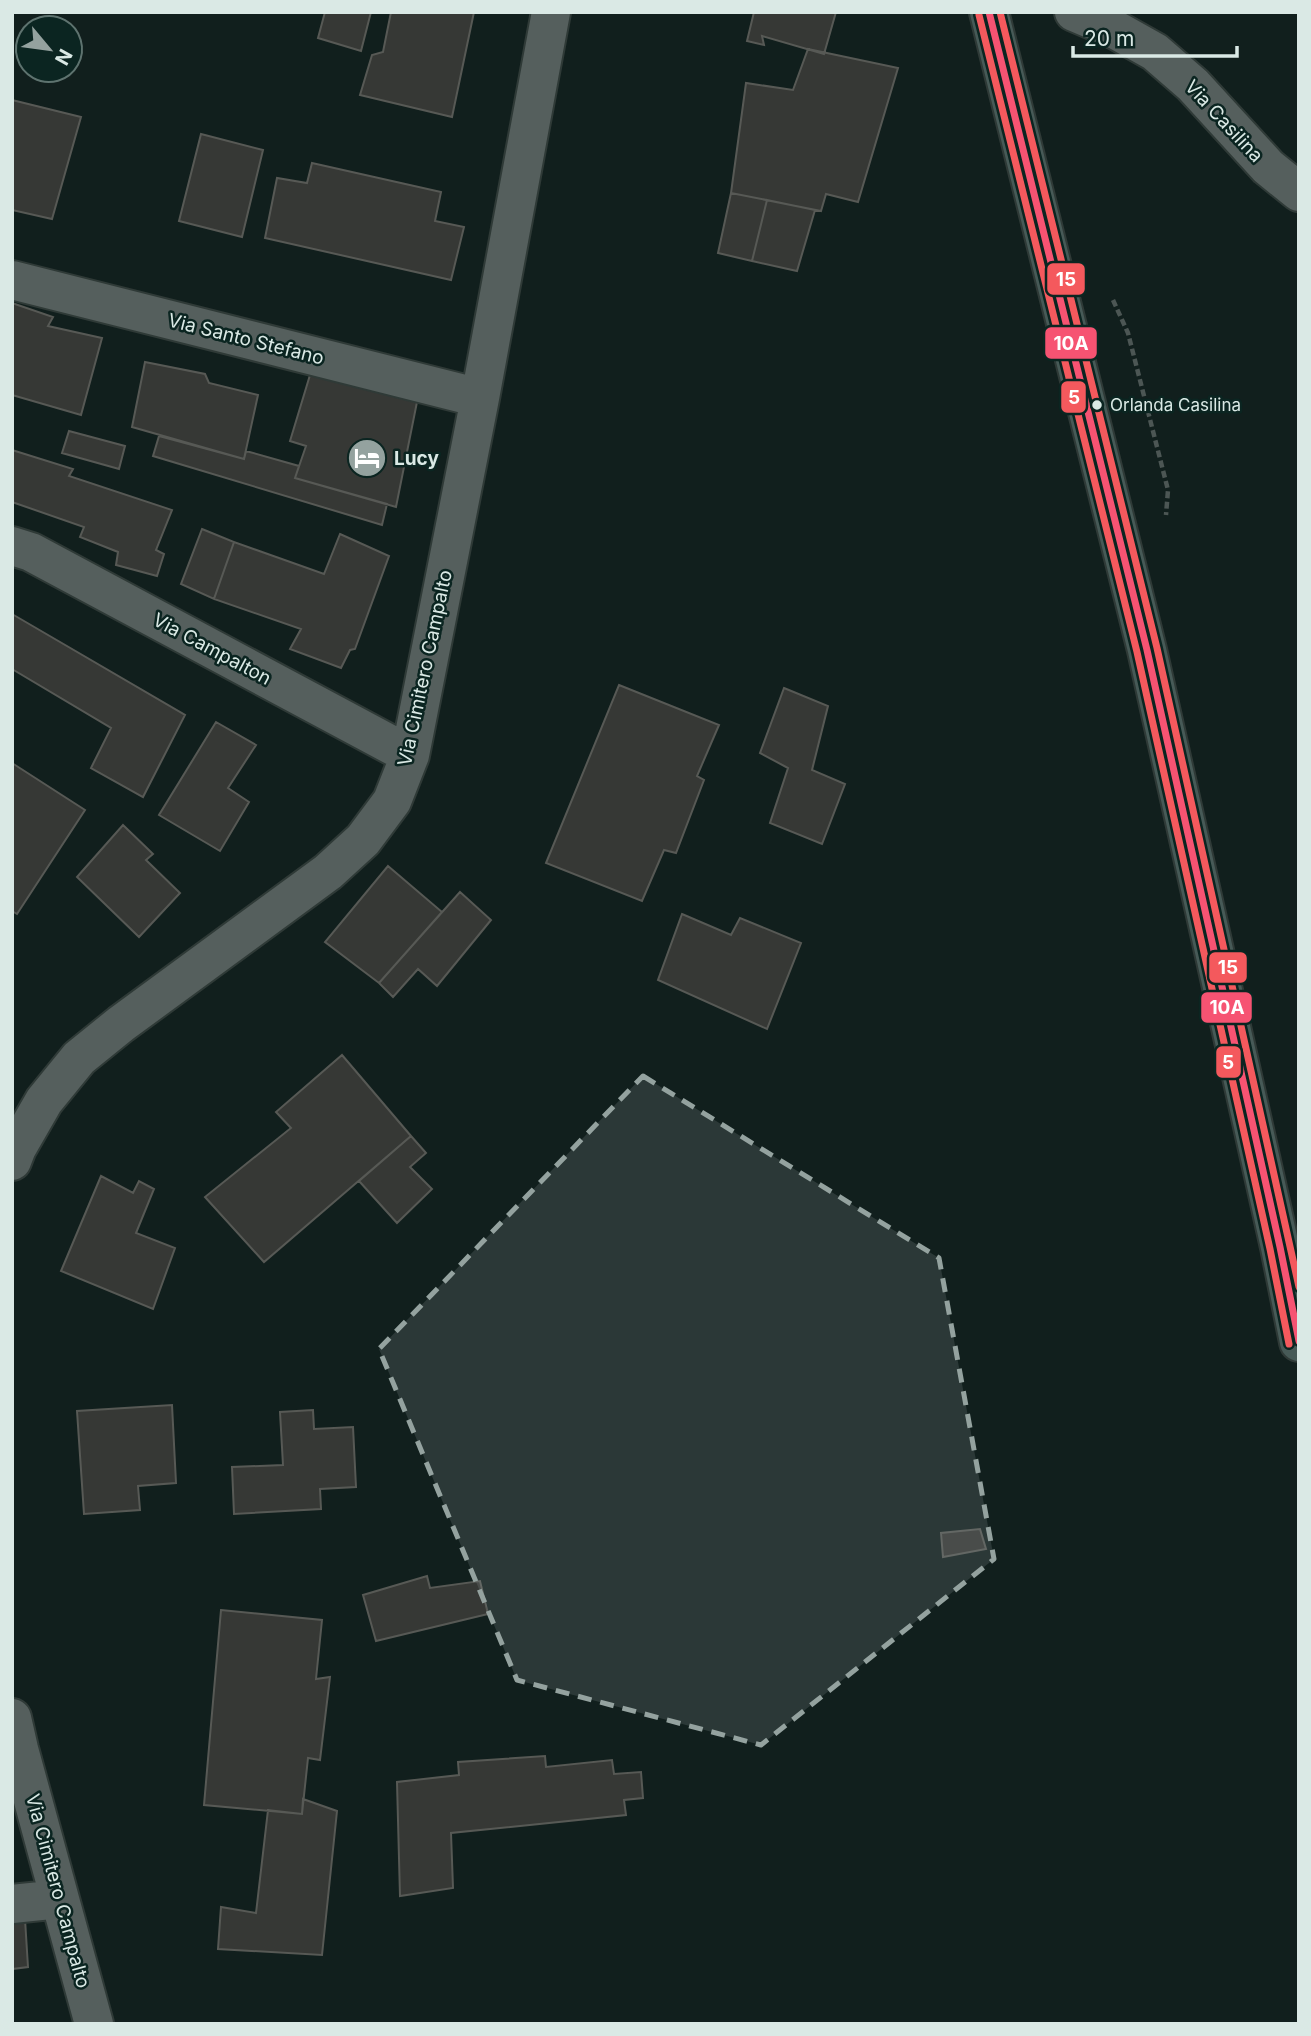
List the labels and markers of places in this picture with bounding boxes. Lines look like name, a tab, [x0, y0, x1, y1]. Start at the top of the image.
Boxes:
place label: Orlanda Casilina	[1110, 395, 1241, 415]
marker: Orlanda Casilina	[1090, 398, 1104, 412]
hotel icon: Lucy	[346, 437, 388, 479]
place label: Lucy	[394, 447, 439, 470]

